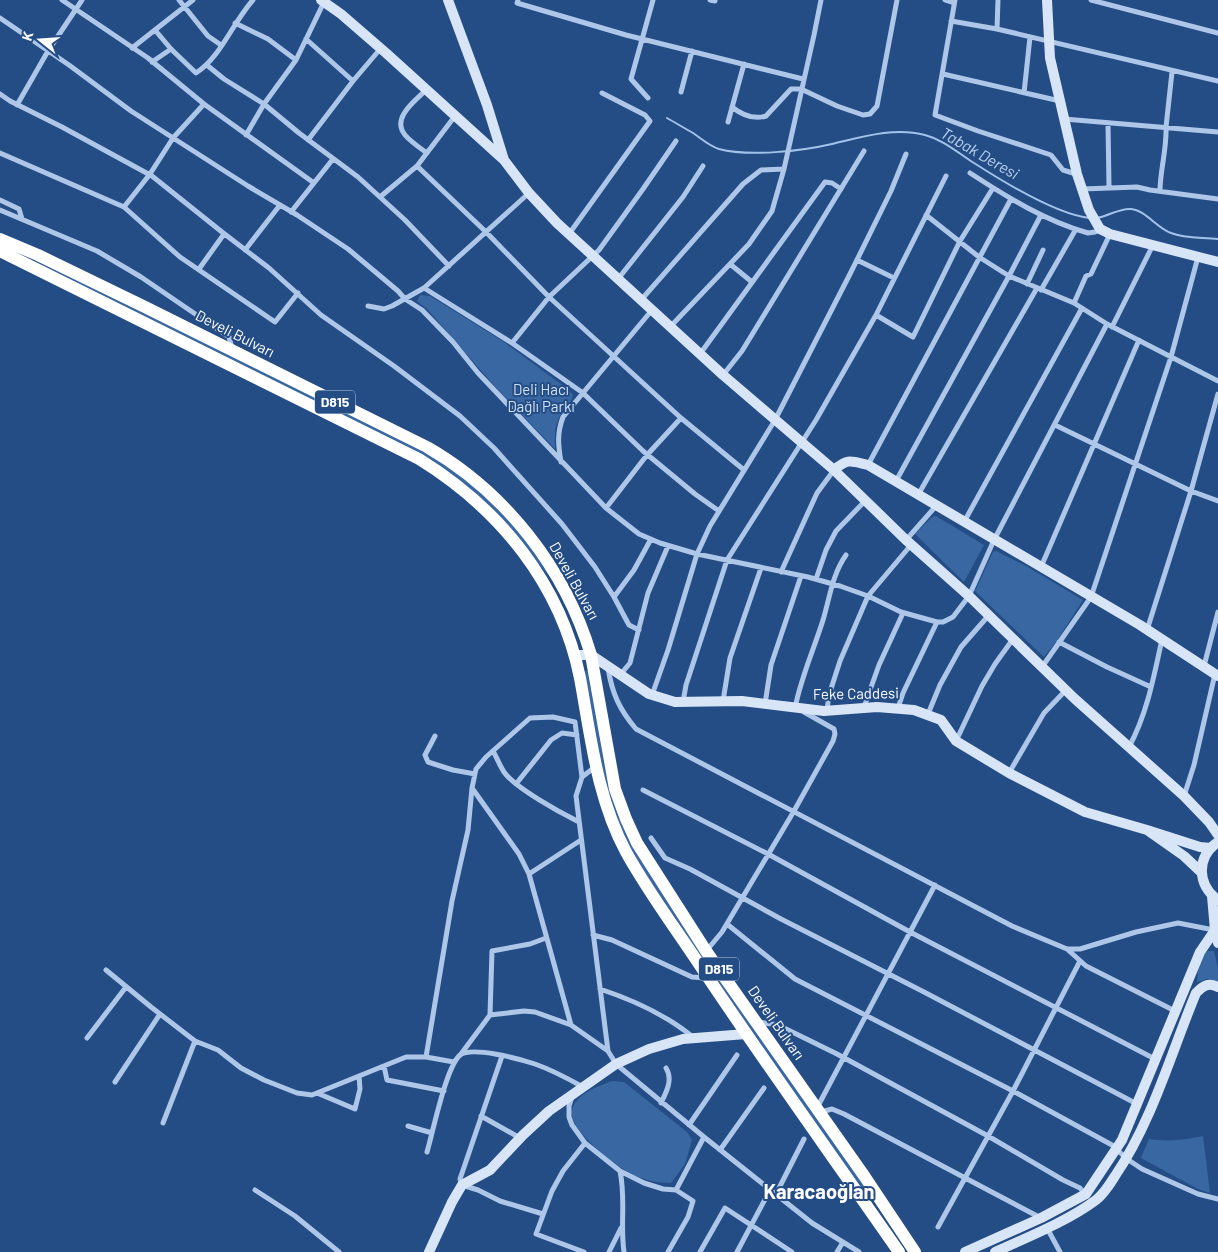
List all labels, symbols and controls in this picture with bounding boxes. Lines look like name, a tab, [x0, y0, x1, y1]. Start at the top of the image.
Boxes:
north arrow	[15, 15, 65, 65]
text: K	[18, 29, 37, 43]
water label: Tabak Deresi	[938, 123, 1023, 183]
street label: Develi Bulvarı	[193, 306, 278, 361]
park label: Deli Hacı Dağlı Parkı	[507, 380, 575, 415]
road number: D815	[315, 391, 355, 414]
street label: Develi Bulvarı	[546, 538, 604, 623]
street label: Feke Caddesi	[813, 683, 899, 703]
road number: D815	[699, 958, 739, 981]
street label: Develi Bulvarı	[745, 982, 809, 1063]
district label: Karacaoğlan	[763, 1179, 875, 1203]

